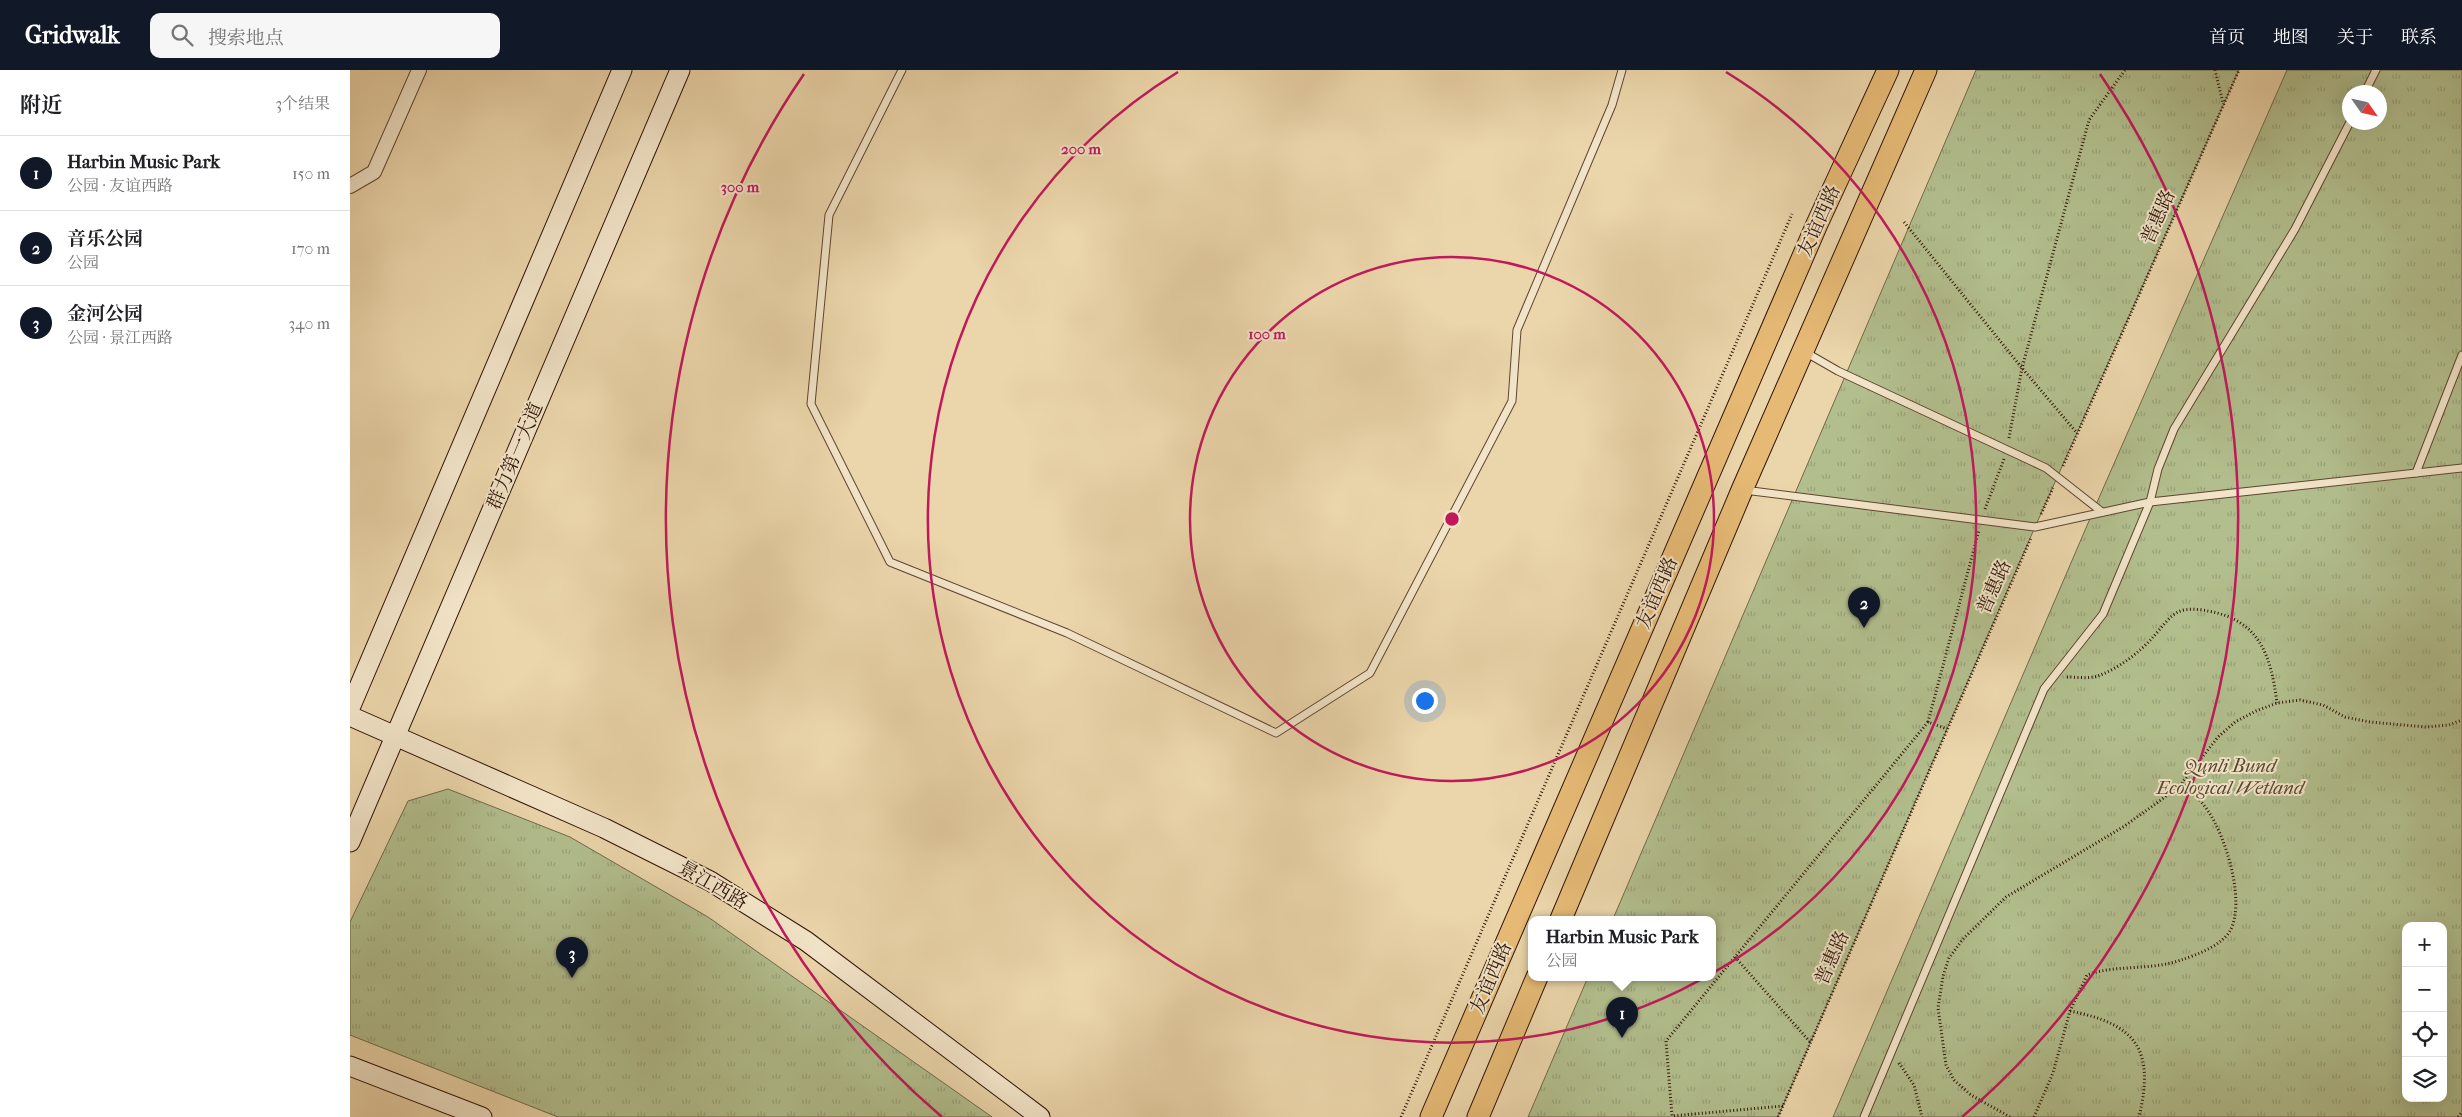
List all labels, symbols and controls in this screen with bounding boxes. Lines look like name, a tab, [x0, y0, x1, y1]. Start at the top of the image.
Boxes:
search box	[150, 13, 500, 58]
text: Gridwalk	[25, 21, 120, 49]
icon: search	[168, 21, 196, 49]
text: 搜索地点	[208, 27, 284, 49]
text: 首页	[2209, 27, 2245, 48]
text: 地图	[2273, 27, 2309, 48]
text: 关于	[2337, 27, 2373, 48]
text: 联系	[2401, 27, 2437, 48]
north arrow	[2342, 85, 2387, 130]
text: 附近	[20, 93, 62, 117]
text: 3个结果	[275, 94, 330, 113]
text: 200 m	[1061, 140, 1101, 158]
text: Harbin Music Park	[67, 151, 220, 173]
text: 1	[33, 164, 39, 183]
text: 150 m	[292, 164, 330, 183]
text: 公园 · 友谊西路	[67, 176, 173, 195]
text: 300 m	[721, 178, 760, 196]
street label: 友谊西路	[1793, 182, 1845, 260]
street label: 普惠路	[2136, 186, 2180, 248]
text: 音乐公园	[67, 228, 143, 250]
text: 2	[32, 239, 40, 258]
text: 170 m	[291, 239, 330, 258]
text: 公园	[67, 253, 99, 272]
text: 金河公园	[67, 303, 143, 325]
text: 3	[33, 314, 39, 333]
text: 340 m	[288, 314, 330, 333]
text: 100 m	[1248, 325, 1286, 343]
text: 公园 · 景江西路	[67, 328, 173, 347]
street label: 群力第一大道	[483, 399, 547, 513]
centre of rings	[1443, 510, 1461, 528]
street label: 友谊西路	[1632, 554, 1682, 632]
street label: 普惠路	[1972, 556, 2016, 618]
pin: 2	[1848, 587, 1880, 628]
your location	[1412, 688, 1438, 714]
park label: Qunli Bund Ecological Wetland	[2155, 755, 2306, 799]
street label: 景江西路	[675, 856, 751, 914]
popup	[1528, 916, 1716, 981]
map controls	[2402, 922, 2447, 1102]
button: +	[2402, 922, 2447, 967]
text: Harbin Music Park	[1545, 926, 1699, 948]
street label: 普惠路	[1810, 927, 1854, 989]
pin: 3	[556, 937, 588, 978]
street label: 友谊西路	[1466, 939, 1516, 1017]
text: 公园	[1545, 951, 1577, 970]
button: −	[2402, 967, 2447, 1012]
pin: 1	[1606, 997, 1638, 1038]
button: locate	[2402, 1012, 2447, 1057]
button: layers	[2402, 1057, 2447, 1102]

